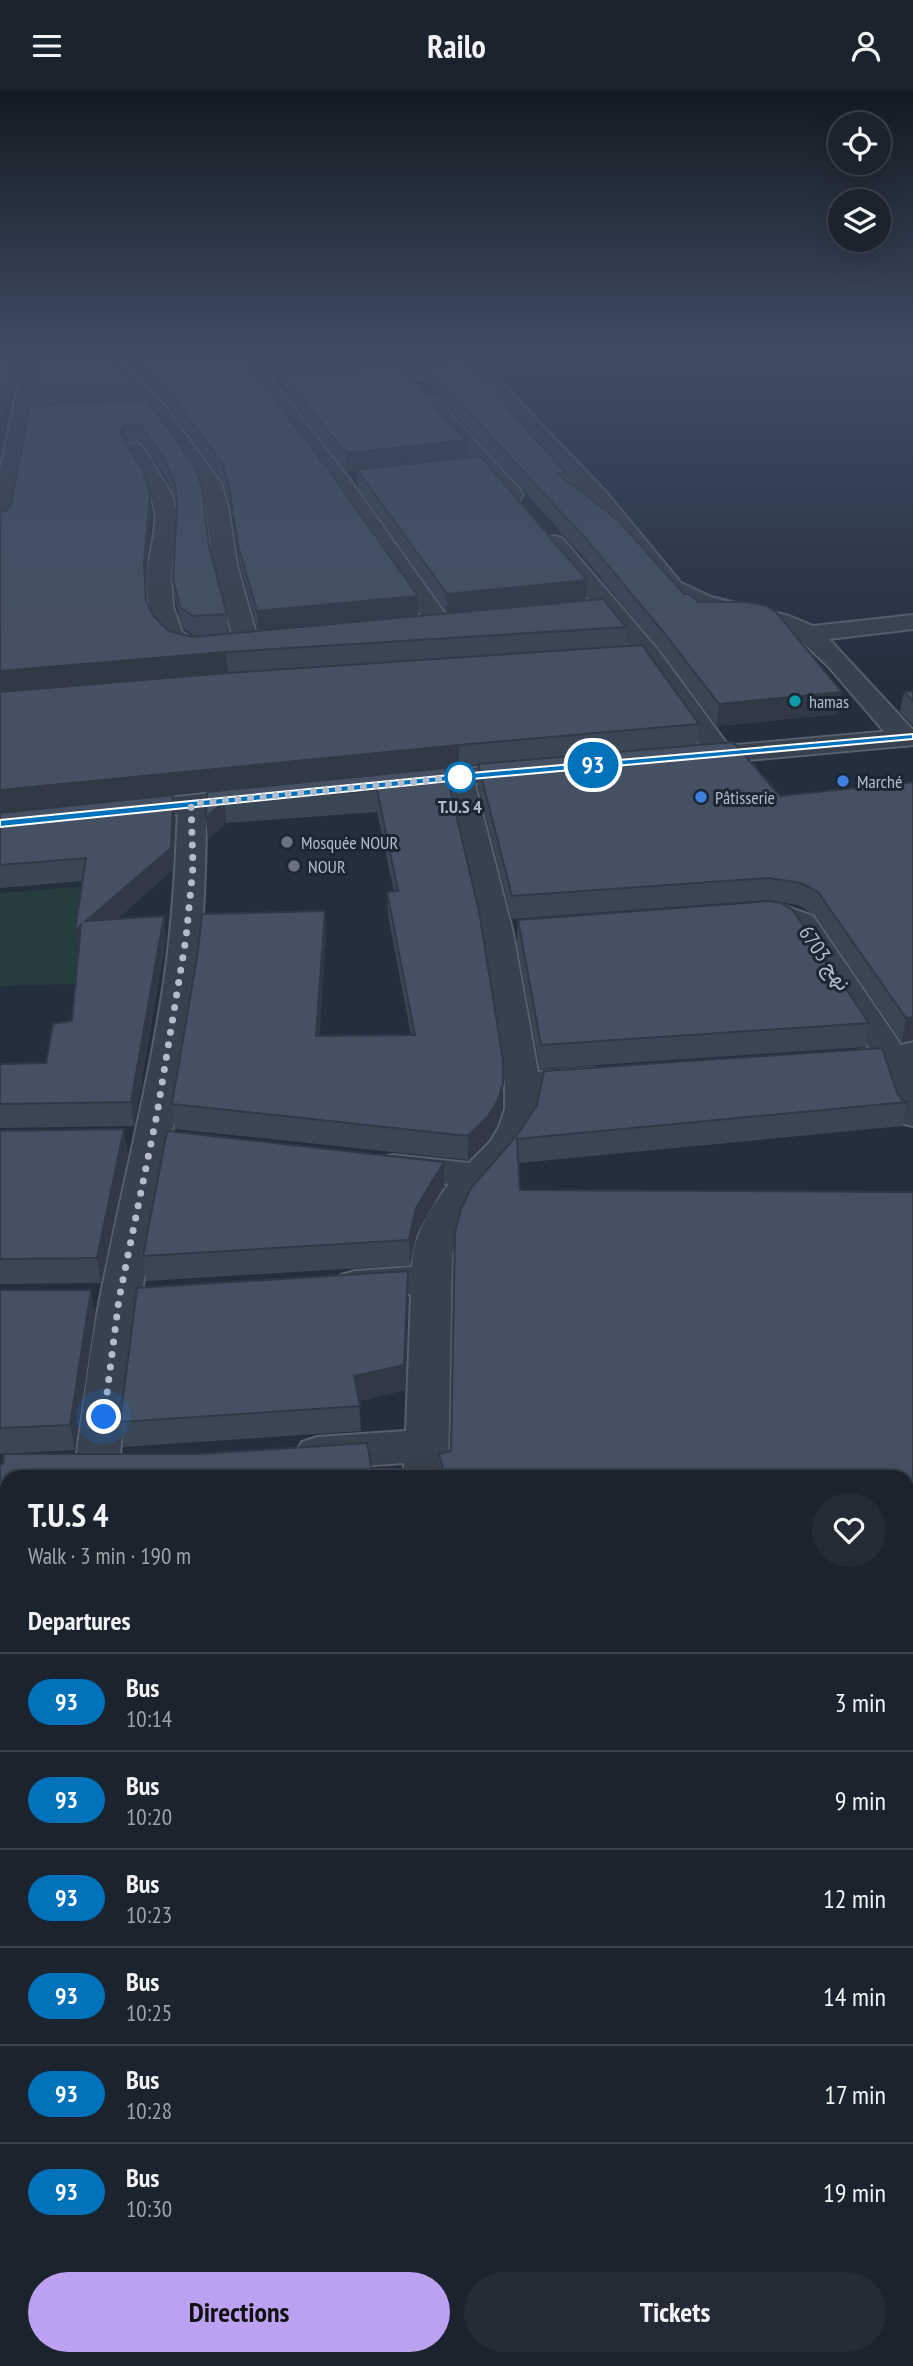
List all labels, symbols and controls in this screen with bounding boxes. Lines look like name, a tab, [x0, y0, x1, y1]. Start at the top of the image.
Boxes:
text: Railo	[427, 25, 486, 67]
icon: menu	[28, 27, 66, 65]
icon: person	[847, 27, 885, 65]
map controls	[828, 112, 891, 252]
button: locate	[828, 112, 891, 175]
button: layers	[828, 189, 891, 252]
place label: hamas	[809, 690, 849, 713]
marker: hamas	[787, 693, 803, 709]
line badge: 93	[562, 742, 624, 788]
text: 93	[582, 749, 604, 780]
marker: T.U.S 4	[445, 762, 475, 792]
place label: Marché	[857, 770, 902, 793]
marker: Marché	[835, 773, 851, 789]
place label: Pâtisserie	[715, 786, 775, 809]
marker: Pâtisserie	[693, 789, 709, 805]
place label: T.U.S 4	[438, 795, 482, 818]
place label: Mosquée NOUR	[301, 831, 398, 854]
marker: Mosquée NOUR	[279, 834, 295, 850]
place label: NOUR	[308, 855, 346, 878]
marker: NOUR	[286, 858, 302, 874]
street label: نهج 6703	[792, 920, 857, 996]
your location	[86, 1399, 121, 1434]
text: T.U.S 4	[28, 1493, 109, 1536]
button: heart	[812, 1493, 886, 1567]
text: Walk · 3 min · 190 m	[28, 1541, 191, 1570]
text: Departures	[28, 1604, 131, 1637]
text: Bus	[126, 1671, 159, 1704]
text: 93	[55, 1686, 78, 1717]
text: 3 min	[835, 1686, 886, 1719]
text: 10:14	[126, 1704, 172, 1733]
text: Bus	[126, 1769, 159, 1802]
text: 93	[55, 1784, 78, 1815]
text: 9 min	[835, 1784, 886, 1817]
text: 10:20	[126, 1802, 172, 1831]
text: Bus	[126, 1867, 159, 1900]
text: 93	[55, 1882, 78, 1913]
text: 12 min	[823, 1882, 886, 1915]
text: 10:23	[126, 1900, 172, 1929]
text: Bus	[126, 1965, 159, 1998]
text: 93	[55, 1980, 78, 2011]
text: 14 min	[823, 1980, 886, 2013]
text: 10:25	[126, 1998, 172, 2027]
text: Bus	[126, 2063, 159, 2096]
text: 93	[55, 2078, 78, 2109]
text: 17 min	[824, 2078, 886, 2111]
text: 10:28	[126, 2096, 172, 2125]
text: Bus	[126, 2161, 159, 2194]
text: 93	[55, 2176, 78, 2207]
text: 19 min	[823, 2176, 886, 2209]
text: 10:30	[126, 2194, 172, 2223]
button: Directions	[28, 2272, 450, 2352]
button: Tickets	[464, 2272, 886, 2352]

